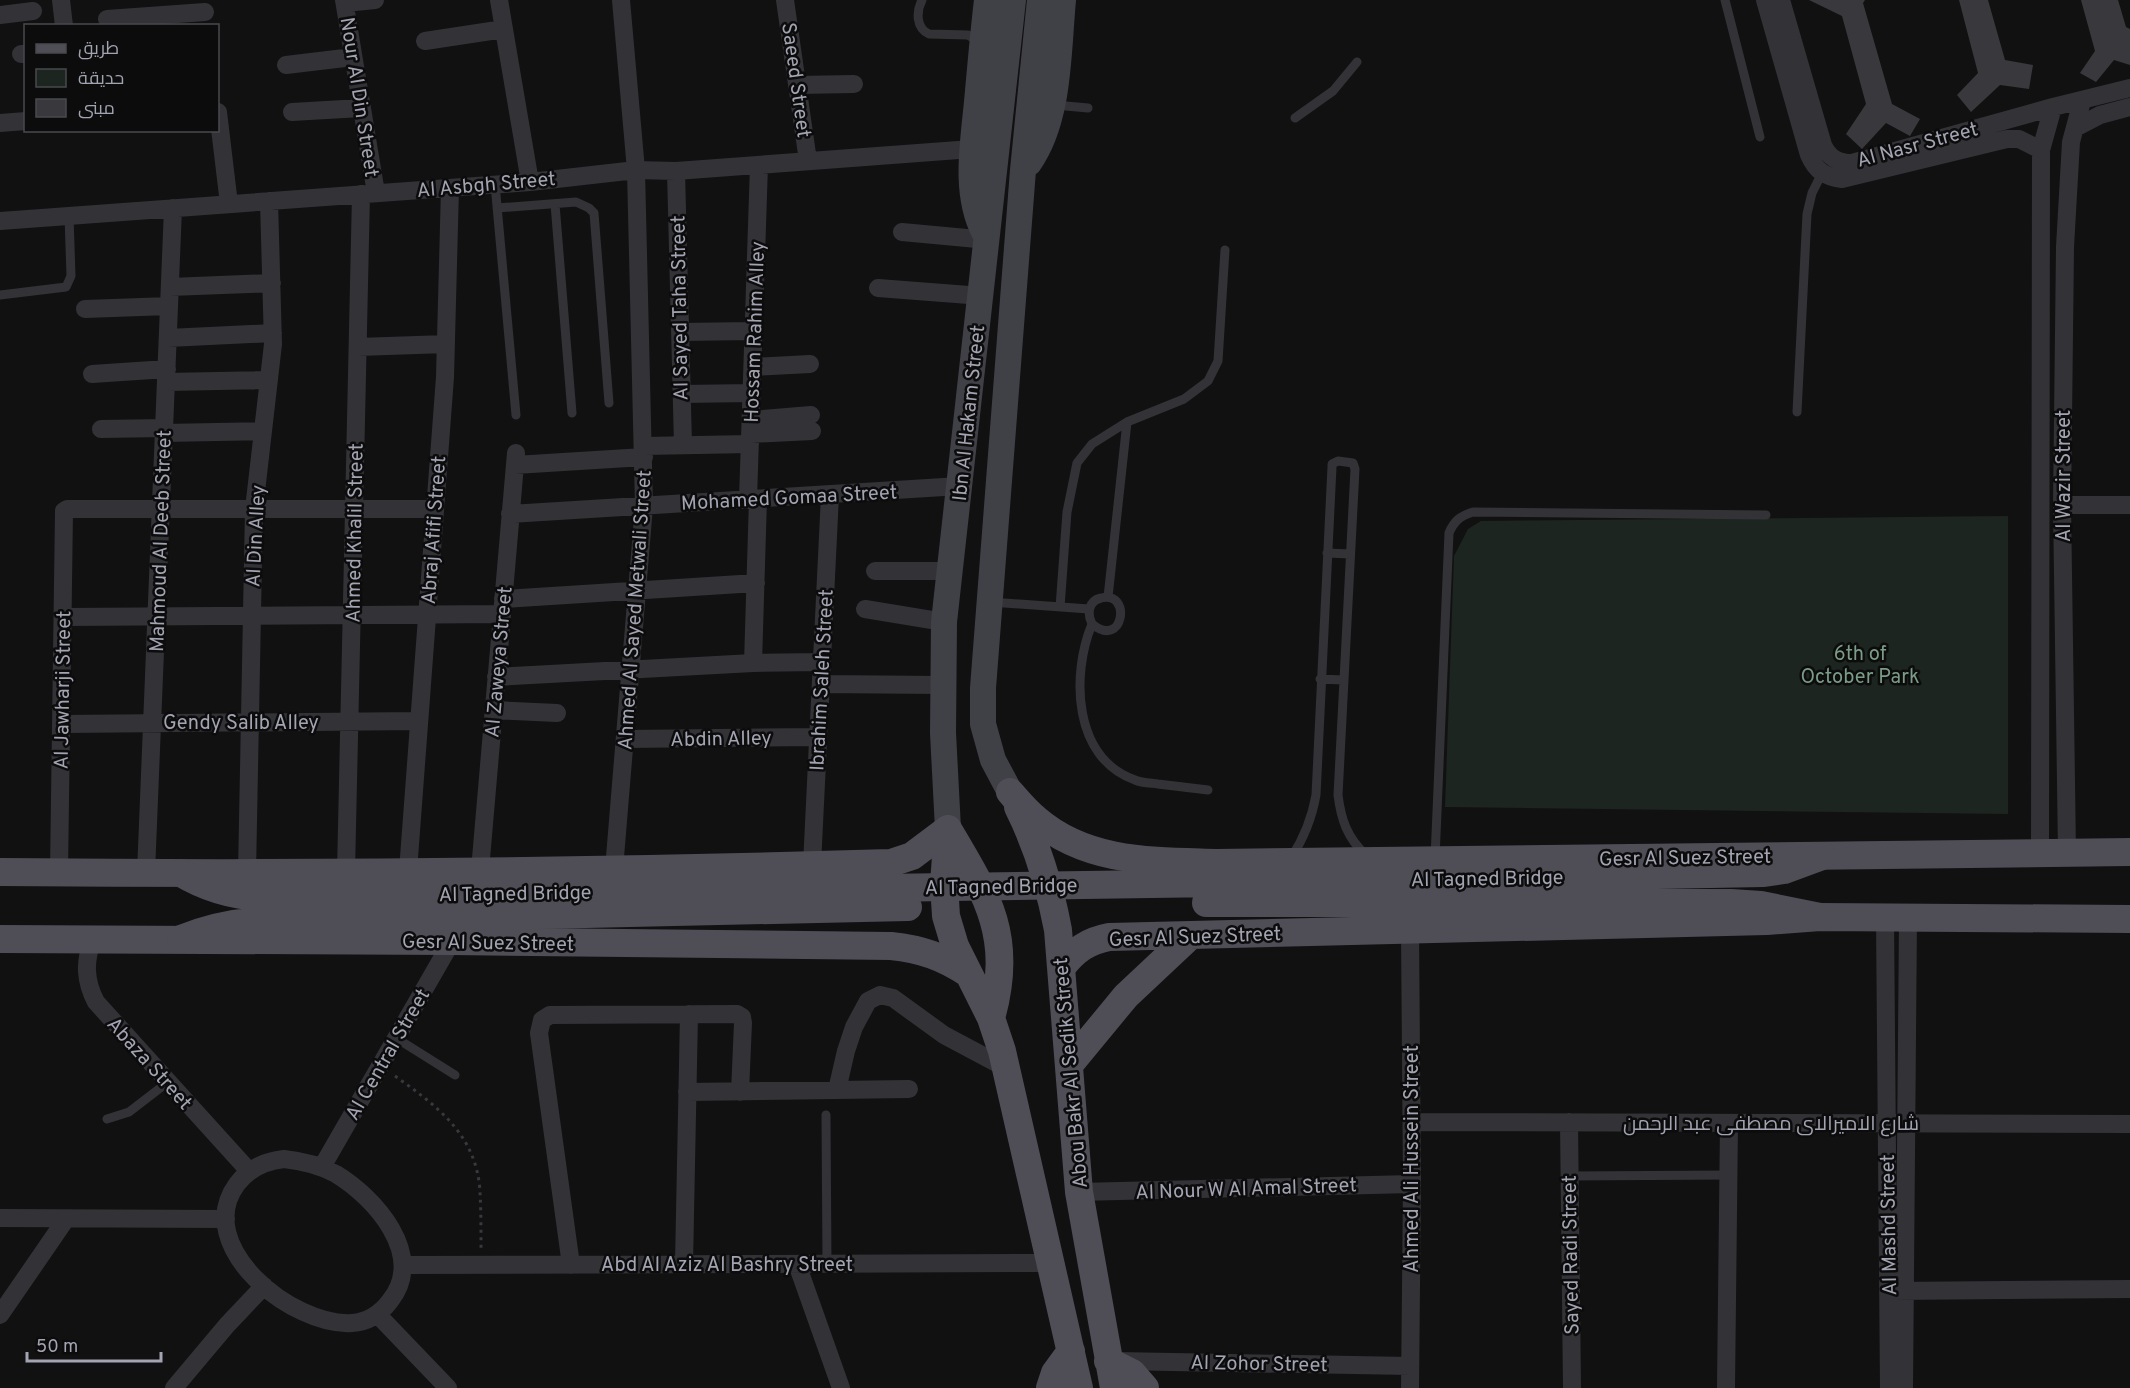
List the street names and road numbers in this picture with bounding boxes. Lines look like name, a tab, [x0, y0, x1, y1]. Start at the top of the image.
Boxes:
street label: Nour Al Din Street	[333, 15, 384, 179]
street label: Saeed Street	[774, 21, 816, 140]
street label: Al Nasr Street	[1854, 117, 1981, 175]
street label: Al Asbgh Street	[416, 167, 557, 205]
street label: Al Sayed Taha Street	[666, 215, 696, 401]
street label: Hossam Rahim Alley	[740, 241, 772, 423]
street label: Ibn Al Hakam Street	[948, 324, 992, 503]
street label: Al Wazir Street	[2052, 410, 2078, 542]
street label: Mahmoud Al Deeb Street	[145, 430, 179, 652]
street label: Ahmed Khalil Street	[341, 443, 371, 623]
street label: Abraj Afifi Street	[417, 455, 453, 605]
street label: Ahmed Al Sayed Metwali Street	[613, 469, 659, 751]
street label: Mohamed Gomaa Street	[680, 480, 898, 518]
street label: Al Din Alley	[241, 484, 273, 588]
street label: Al Zaweya Street	[480, 585, 520, 739]
street label: Ibrahim Saleh Street	[805, 588, 841, 772]
street label: Al Jawharji Street	[50, 610, 78, 770]
street label: Gendy Salib Alley	[163, 711, 319, 737]
street label: Abdin Alley	[670, 726, 772, 754]
street label: Gesr Al Suez Street	[1599, 844, 1771, 874]
street label: Al Tagned Bridge	[1410, 866, 1564, 894]
street label: Al Tagned Bridge	[924, 874, 1078, 902]
street label: Al Tagned Bridge	[438, 881, 592, 909]
street label: Gesr Al Suez Street	[1108, 922, 1282, 954]
street label: Gesr Al Suez Street	[402, 929, 574, 959]
street label: Abou Bakr Al Sedik Street	[1049, 956, 1095, 1189]
street label: Al Central Street	[340, 984, 437, 1126]
street label: Abaza Street	[100, 1013, 197, 1116]
street label: Ahmed Ali Hussein Street	[1400, 1045, 1426, 1273]
street label: شارع الاميرالاى مصطفى عبد الرحمن	[1623, 1112, 1919, 1138]
street label: Al Mashd Street	[1876, 1154, 1904, 1296]
street label: Al Nour W Al Amal Street	[1135, 1173, 1357, 1207]
street label: Sayed Radi Street	[1558, 1175, 1586, 1335]
street label: Abd Al Aziz Al Bashry Street	[601, 1253, 853, 1279]
street label: Al Zohor Street	[1190, 1351, 1328, 1379]

